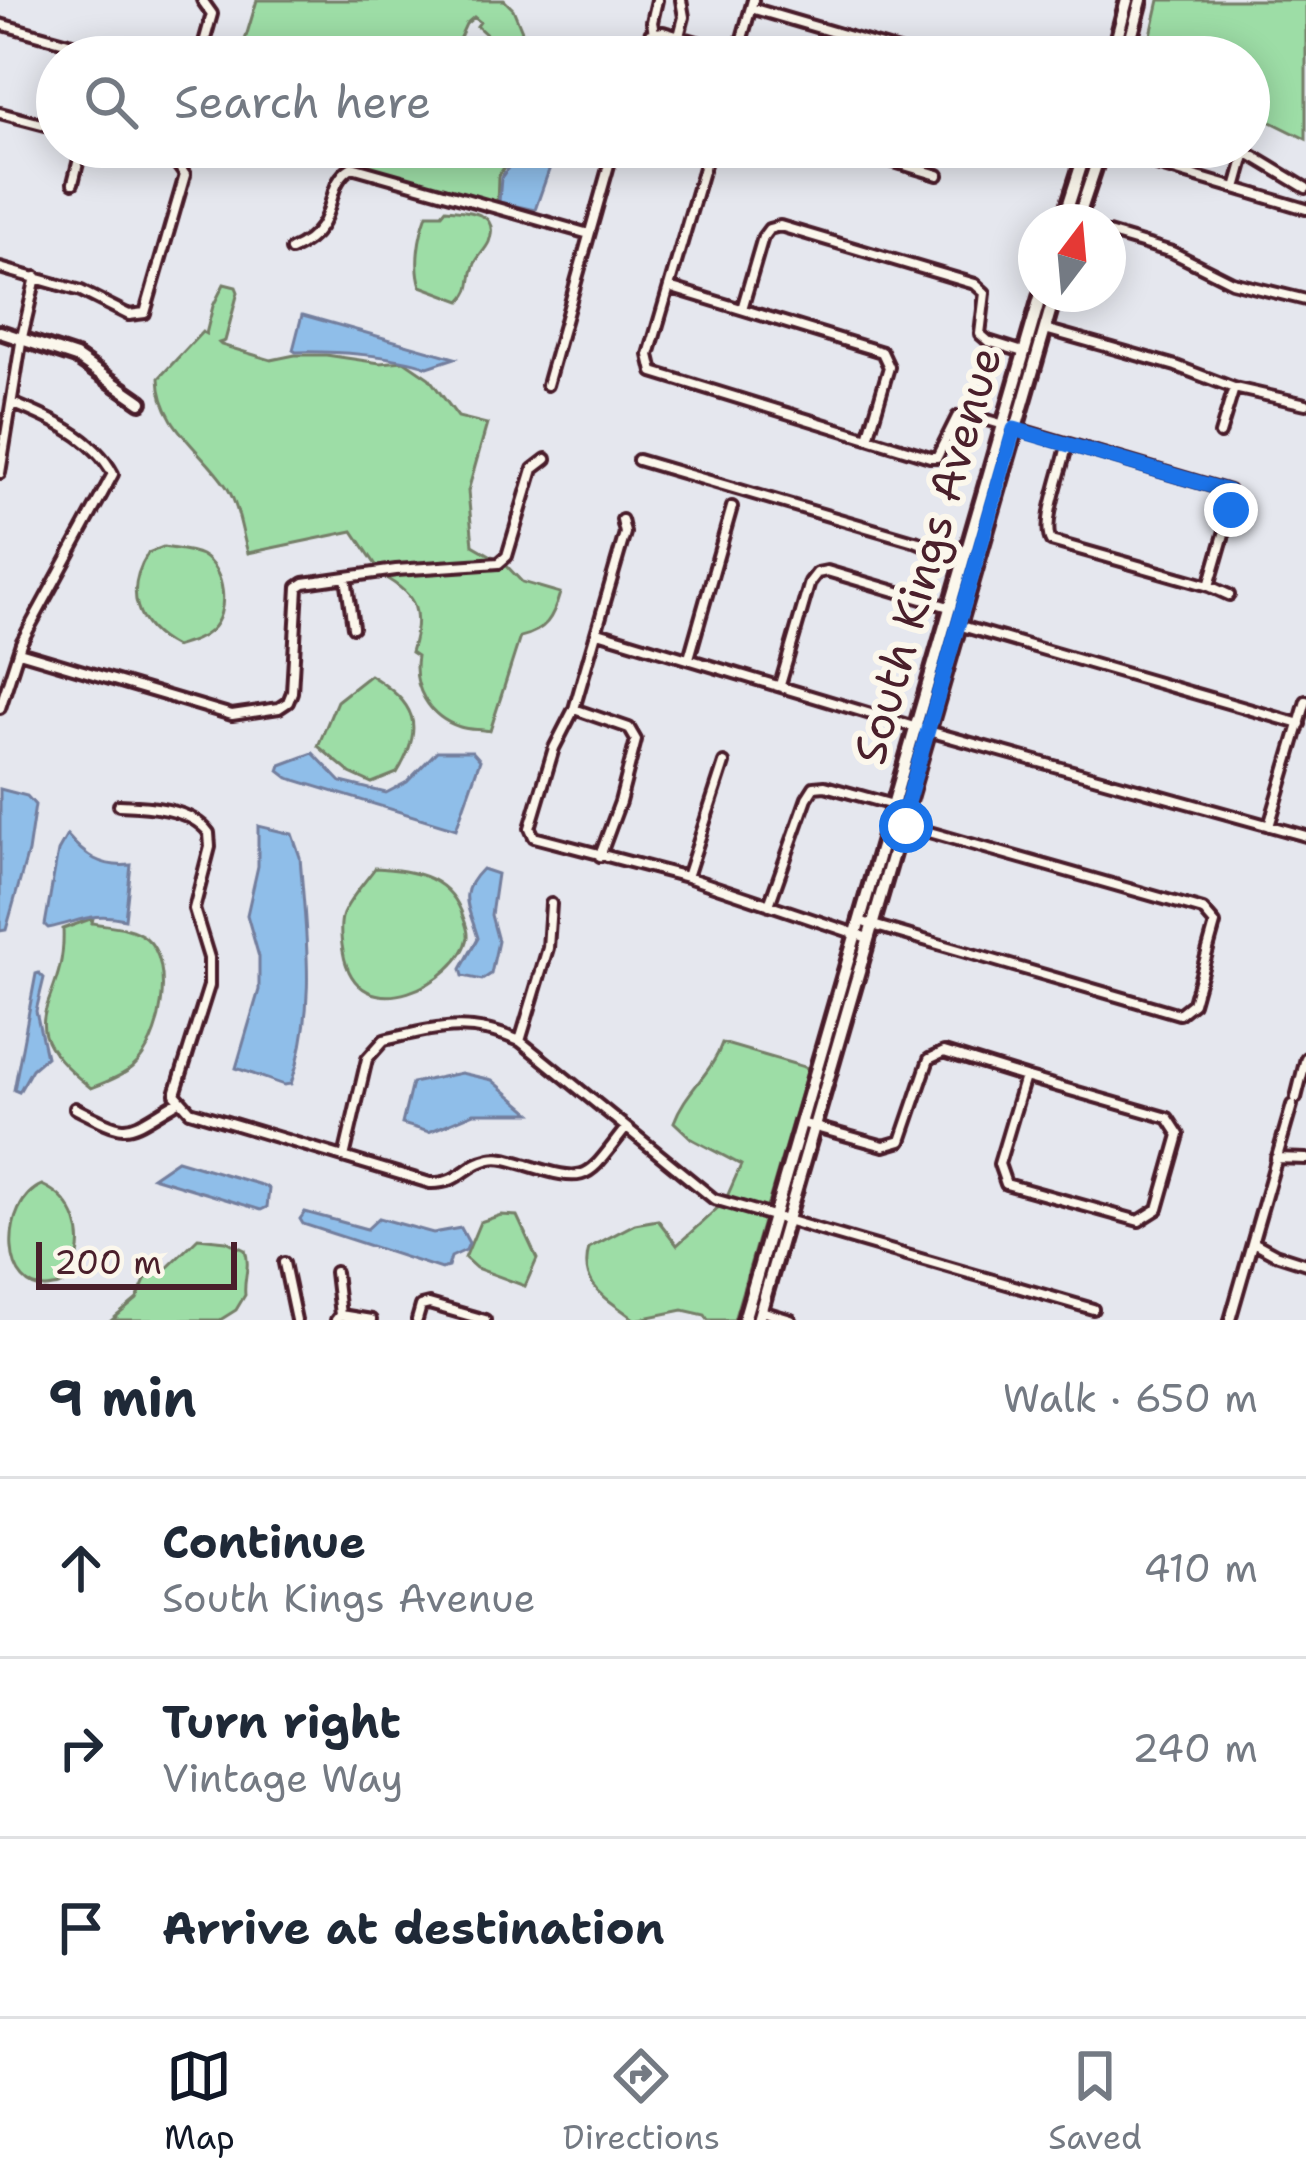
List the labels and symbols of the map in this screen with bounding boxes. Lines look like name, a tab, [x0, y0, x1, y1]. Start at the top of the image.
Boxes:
north arrow	[1018, 204, 1126, 312]
street label: South Kings Avenue	[839, 339, 1015, 771]
route end	[1204, 483, 1258, 537]
route start	[879, 799, 933, 853]
scale bar	[36, 1236, 237, 1289]

